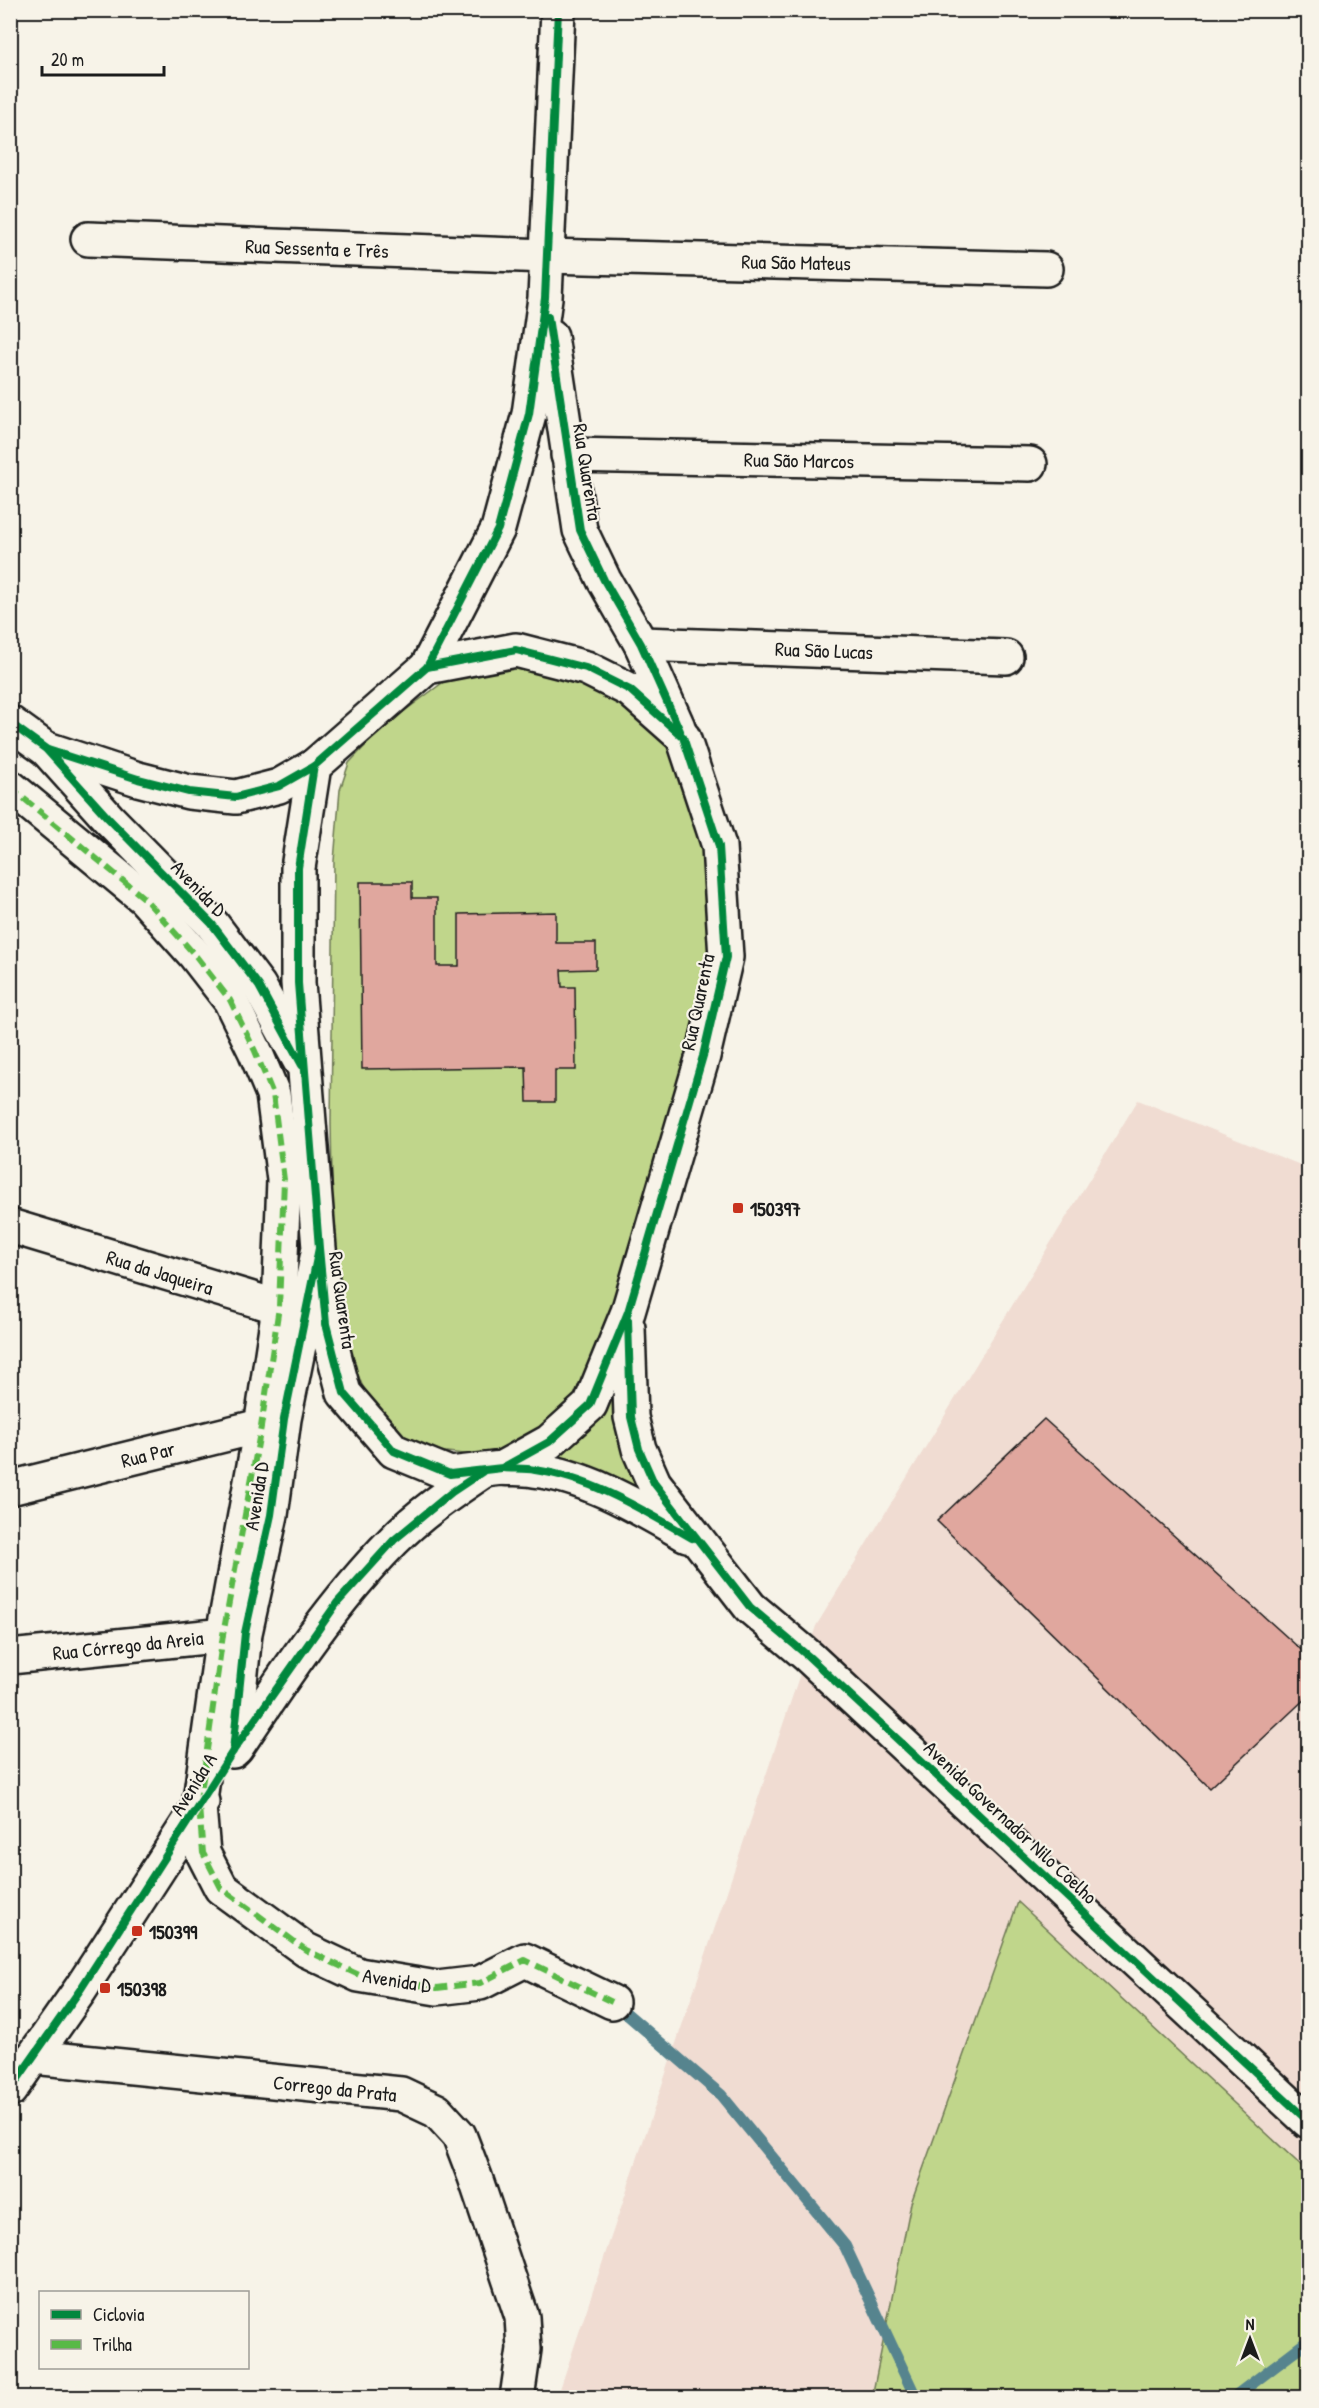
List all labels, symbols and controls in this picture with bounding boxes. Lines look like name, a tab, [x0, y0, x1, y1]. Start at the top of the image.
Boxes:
scale bar	[42, 39, 164, 77]
text: 20 m	[51, 47, 84, 72]
street label: Rua Sessenta e Três	[245, 232, 390, 264]
street label: Rua São Mateus	[741, 248, 851, 276]
street label: Rua Quarenta	[567, 422, 609, 523]
street label: Rua São Marcos	[744, 446, 855, 474]
street label: Rua São Lucas	[775, 635, 874, 665]
street label: Avenida D	[165, 854, 233, 923]
street label: Rua Quarenta	[674, 951, 720, 1053]
place label: 150397	[750, 1195, 801, 1222]
marker: 150397	[731, 1201, 745, 1215]
street label: Rua da Jaqueira	[103, 1243, 217, 1301]
street label: Rua Quarenta	[323, 1250, 363, 1350]
street label: Rua Par	[118, 1434, 178, 1474]
street label: Avenida D	[237, 1459, 275, 1532]
street label: Rua Córrego da Areia	[51, 1624, 205, 1666]
street label: Avenida Governador Nilo Coelho	[919, 1734, 1103, 1910]
street label: Avenida A	[163, 1747, 223, 1821]
place label: 150399	[149, 1918, 198, 1945]
marker: 150399	[130, 1924, 144, 1938]
street label: Avenida D	[361, 1961, 434, 1999]
place label: 150398	[117, 1975, 167, 2002]
marker: 150398	[98, 1981, 112, 1995]
street label: Corrego da Prata	[272, 2068, 398, 2108]
legend	[39, 2291, 249, 2369]
text: Ciclovia	[93, 2302, 144, 2327]
north arrow	[1220, 2309, 1280, 2369]
text: N	[1246, 2313, 1255, 2335]
text: Trilha	[93, 2332, 132, 2357]

